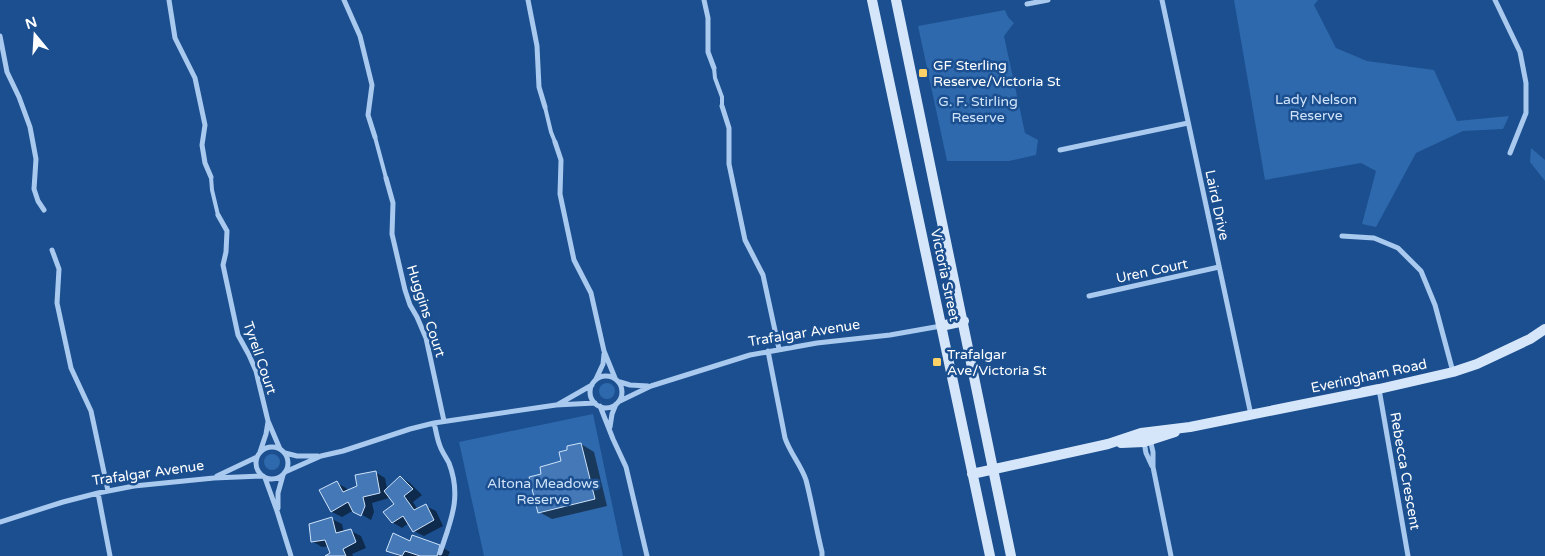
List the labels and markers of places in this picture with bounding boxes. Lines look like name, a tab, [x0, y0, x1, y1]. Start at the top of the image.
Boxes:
place label: GF Sterling Reserve/Victoria St	[933, 57, 1061, 90]
marker: GF Sterling Reserve/Victoria St	[917, 67, 929, 79]
place label: Trafalgar Ave/Victoria St	[947, 346, 1047, 379]
marker: Trafalgar Ave/Victoria St	[931, 356, 943, 368]

